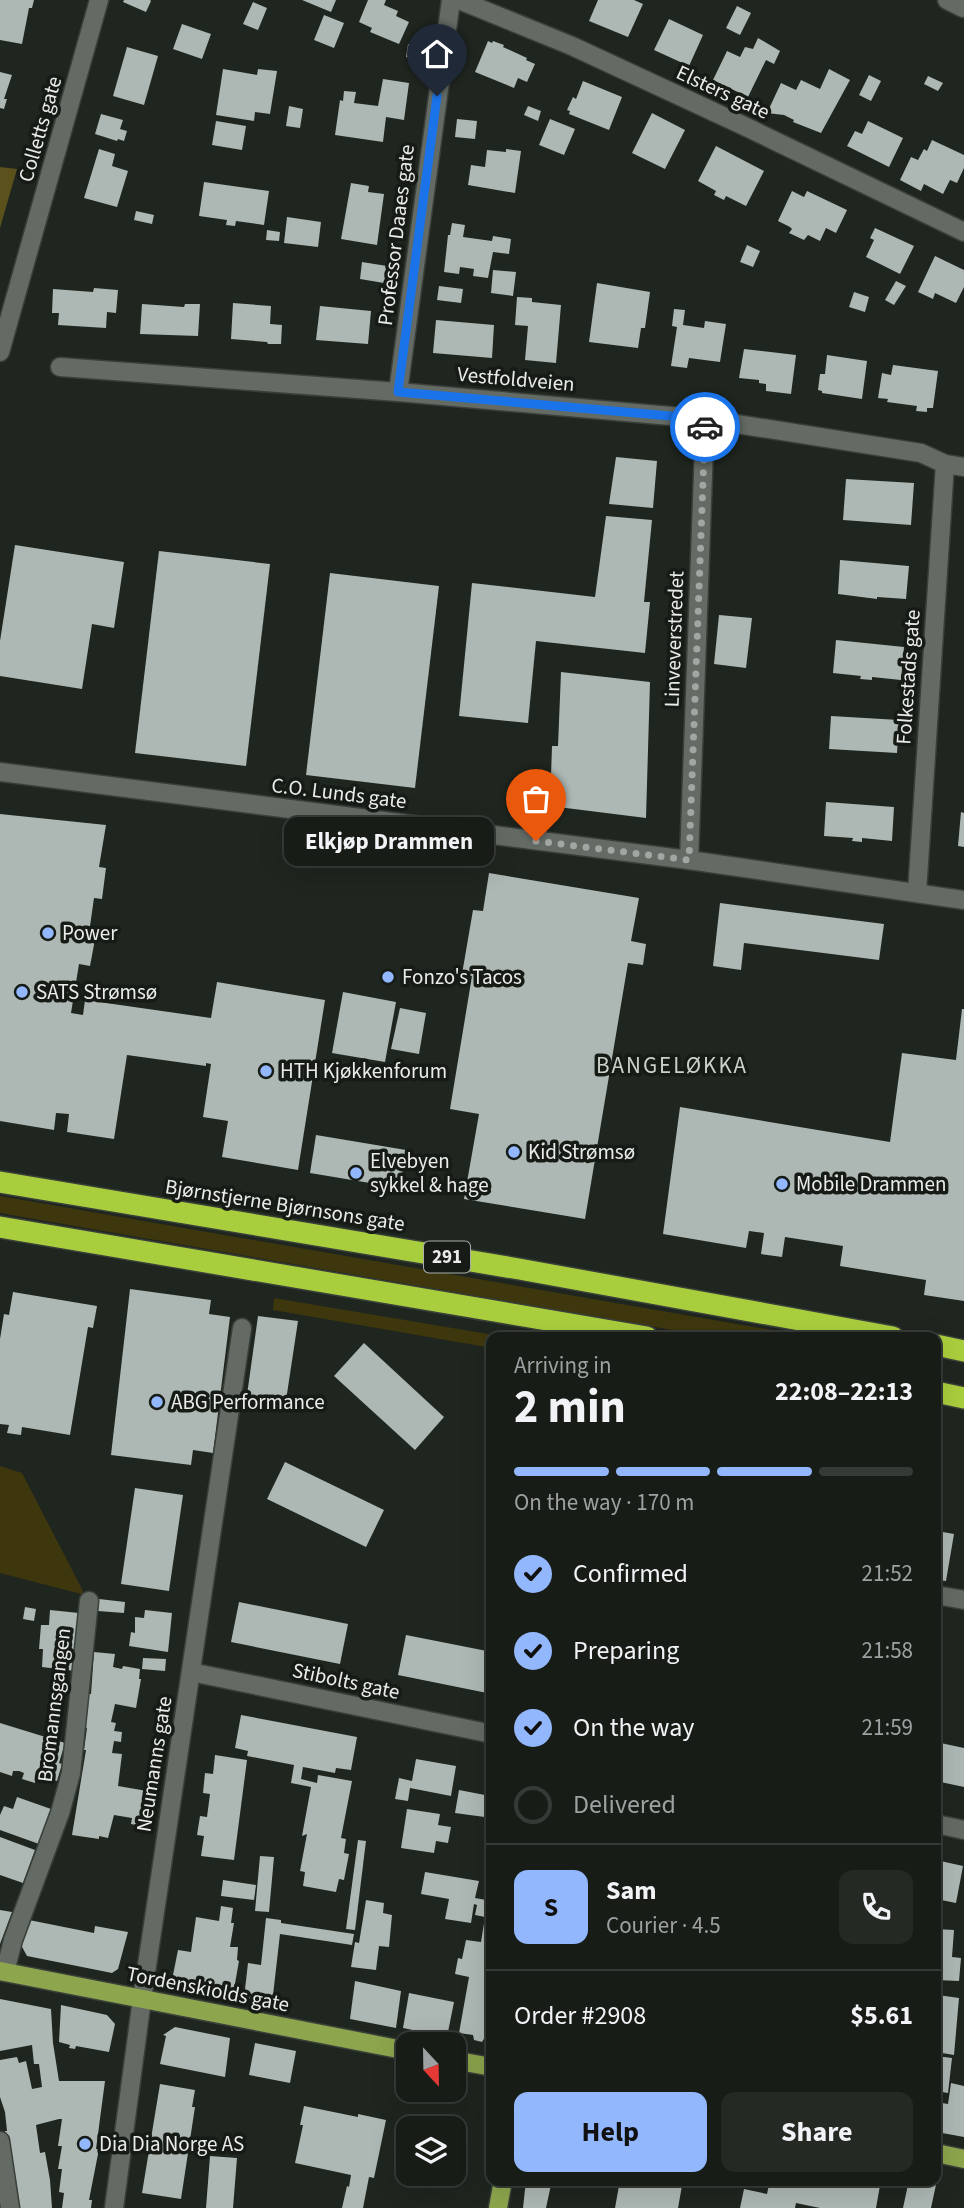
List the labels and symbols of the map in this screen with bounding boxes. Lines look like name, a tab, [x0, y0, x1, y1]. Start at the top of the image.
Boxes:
pin	[407, 24, 467, 96]
street label: Elsters gate	[671, 57, 775, 127]
street label: Colletts gate	[11, 73, 69, 185]
street label: Professor Daaes gate	[370, 143, 422, 327]
street label: Vestfoldveien	[456, 359, 576, 399]
courier	[670, 392, 740, 462]
street label: Linveverstredet	[657, 570, 691, 708]
street label: Folkestads gate	[888, 608, 928, 746]
pin	[506, 769, 566, 841]
street label: C.O. Lunds gate	[270, 770, 408, 816]
callout: Elkjøp Drammen	[284, 816, 494, 866]
place label: Power	[62, 918, 118, 948]
marker: Power	[40, 925, 56, 941]
place label: Fonzo's Tacos	[402, 962, 522, 992]
marker: Fonzo's Tacos	[380, 969, 396, 985]
place label: SATS Strømsø	[36, 977, 157, 1007]
marker: SATS Strømsø	[14, 984, 30, 1000]
district label: BANGELØKKA	[596, 1049, 748, 1082]
place label: HTH Kjøkkenforum	[280, 1056, 447, 1086]
marker: HTH Kjøkkenforum	[258, 1063, 274, 1079]
place label: Kid Strømsø	[528, 1137, 635, 1167]
marker: Kid Strømsø	[506, 1144, 522, 1160]
place label: Elvebyen sykkel & hage	[370, 1146, 489, 1200]
marker: Elvebyen sykkel & hage	[348, 1165, 364, 1181]
place label: Mobile Drammen	[796, 1169, 946, 1199]
street label: Bjørnstjerne Bjørnsons gate	[163, 1171, 407, 1239]
marker: Mobile Drammen	[774, 1176, 790, 1192]
road number: 291	[424, 1242, 470, 1273]
place label: ABG Performance	[171, 1387, 325, 1417]
marker: ABG Performance	[149, 1394, 165, 1410]
street label: Bromannsgangen	[30, 1626, 78, 1784]
street label: Stibolts gate	[290, 1655, 402, 1707]
street label: Neumanns gate	[128, 1694, 180, 1834]
street label: Tordenskiolds gate	[124, 1958, 292, 2020]
north arrow	[396, 2032, 466, 2102]
place label: Dia Dia Norge AS	[99, 2129, 244, 2159]
marker: Dia Dia Norge AS	[77, 2136, 93, 2152]

